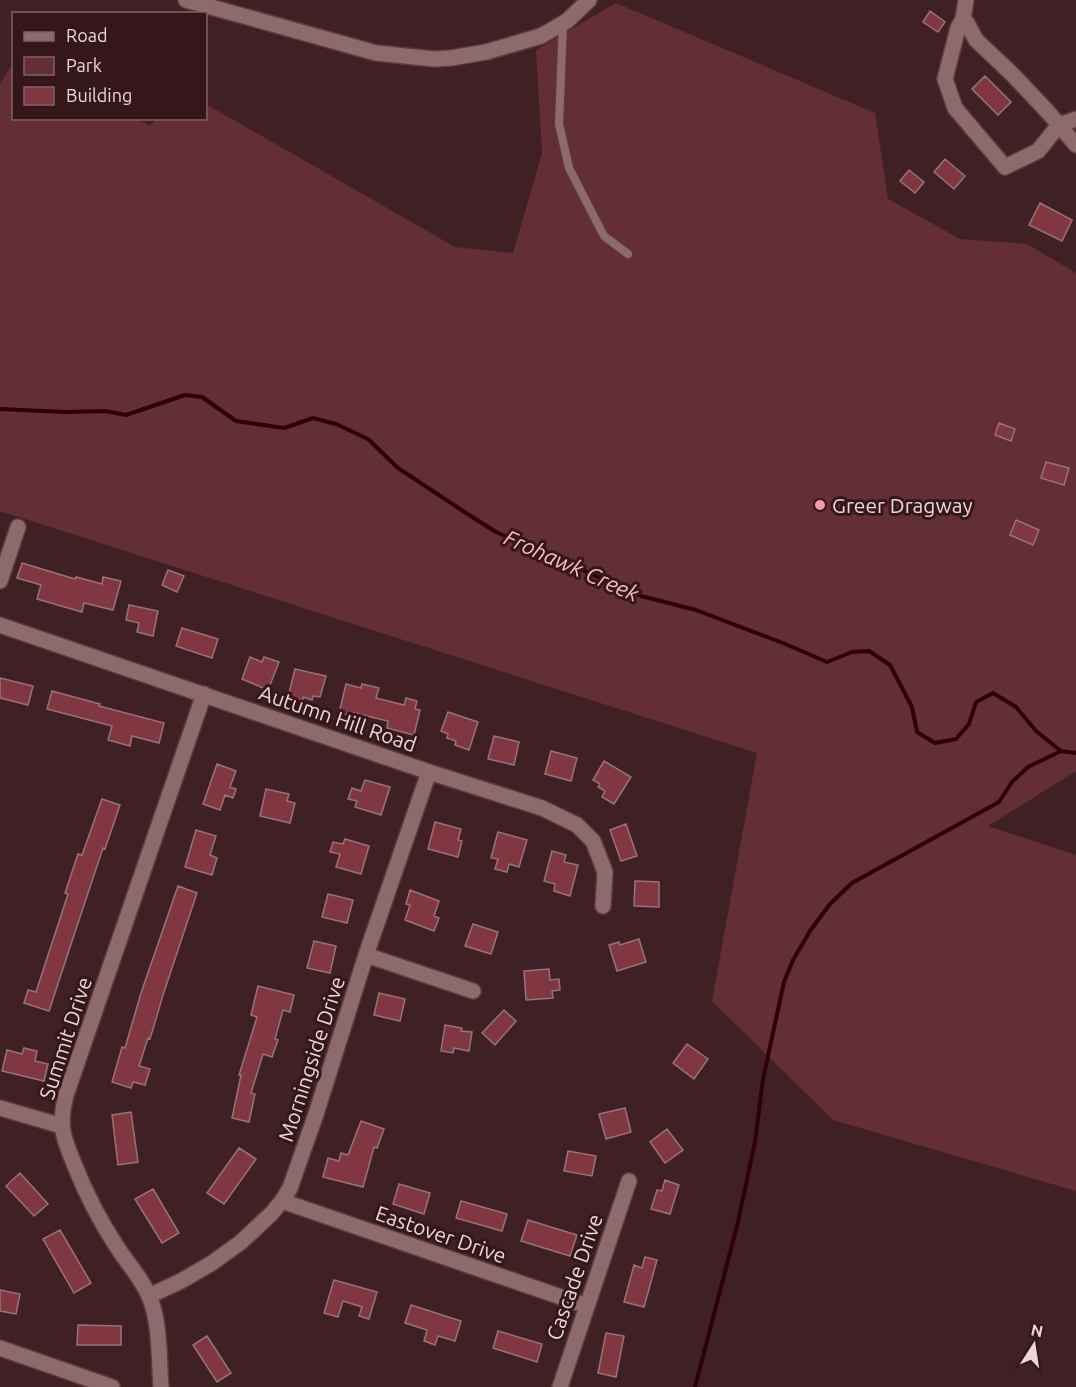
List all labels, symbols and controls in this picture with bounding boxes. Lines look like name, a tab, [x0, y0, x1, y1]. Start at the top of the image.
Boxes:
legend	[12, 12, 207, 120]
text: Road	[66, 25, 108, 45]
text: Park	[66, 55, 102, 75]
text: Building	[66, 85, 132, 105]
place label: Greer Dragway	[832, 493, 973, 517]
marker: Greer Dragway	[813, 498, 827, 512]
water label: Frohawk Creek	[501, 524, 644, 606]
street label: Autumn Hill Road	[256, 680, 420, 756]
street label: Morningside Drive	[273, 973, 349, 1145]
street label: Summit Drive	[34, 974, 96, 1102]
street label: Eastover Drive	[373, 1200, 509, 1268]
street label: Cascade Drive	[541, 1211, 607, 1343]
north arrow	[1004, 1315, 1064, 1375]
text: N	[1029, 1320, 1045, 1340]

